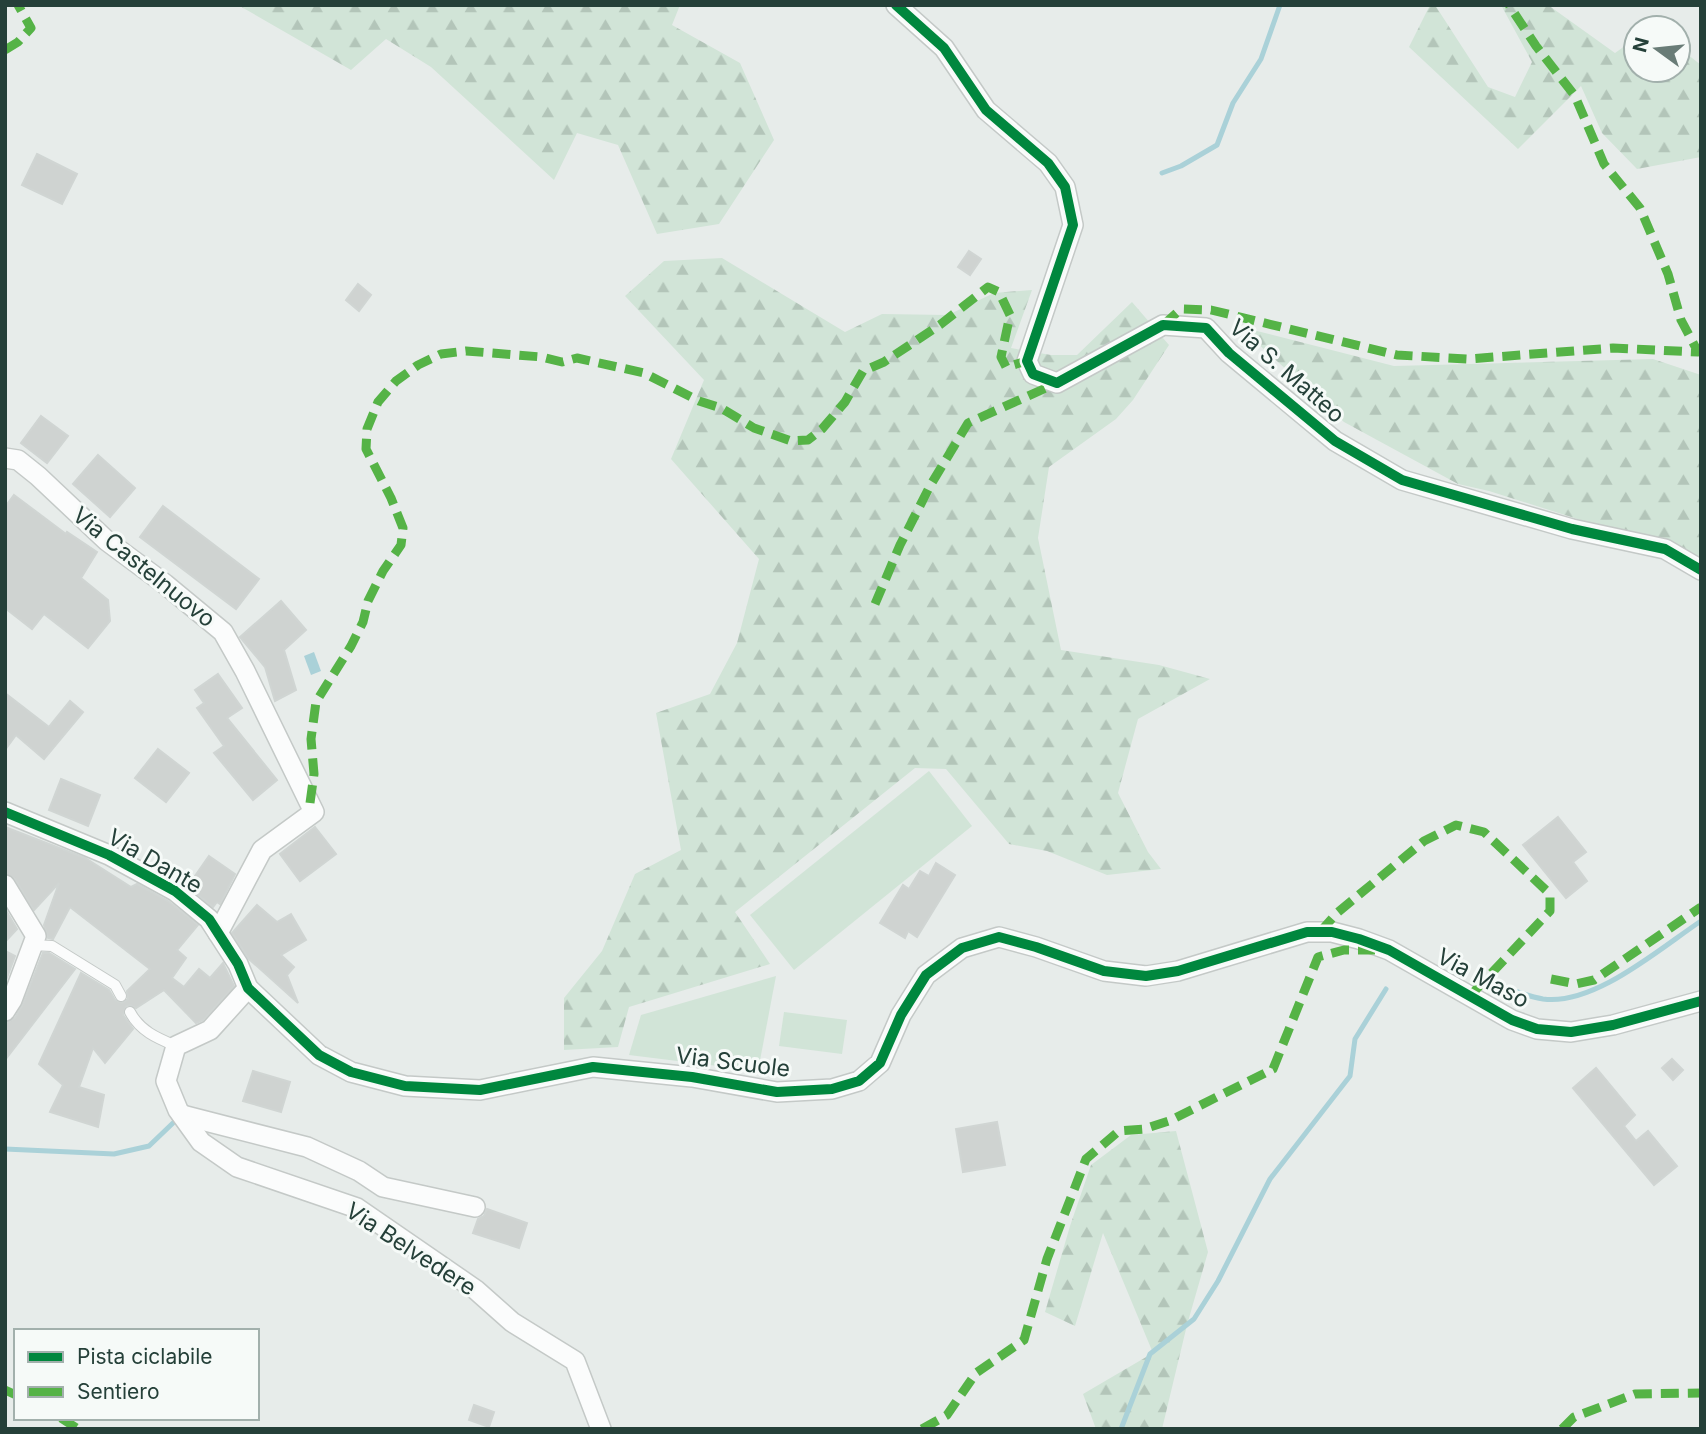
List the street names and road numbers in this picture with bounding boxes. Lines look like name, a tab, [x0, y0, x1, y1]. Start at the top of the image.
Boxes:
street label: Via S. Matteo	[1224, 313, 1350, 429]
street label: Via Castelnuovo	[67, 501, 221, 633]
street label: Via Dante	[103, 823, 207, 899]
street label: Via Maso	[1432, 942, 1534, 1014]
street label: Via Scuole	[674, 1041, 792, 1083]
street label: Via Belvedere	[340, 1196, 482, 1302]

